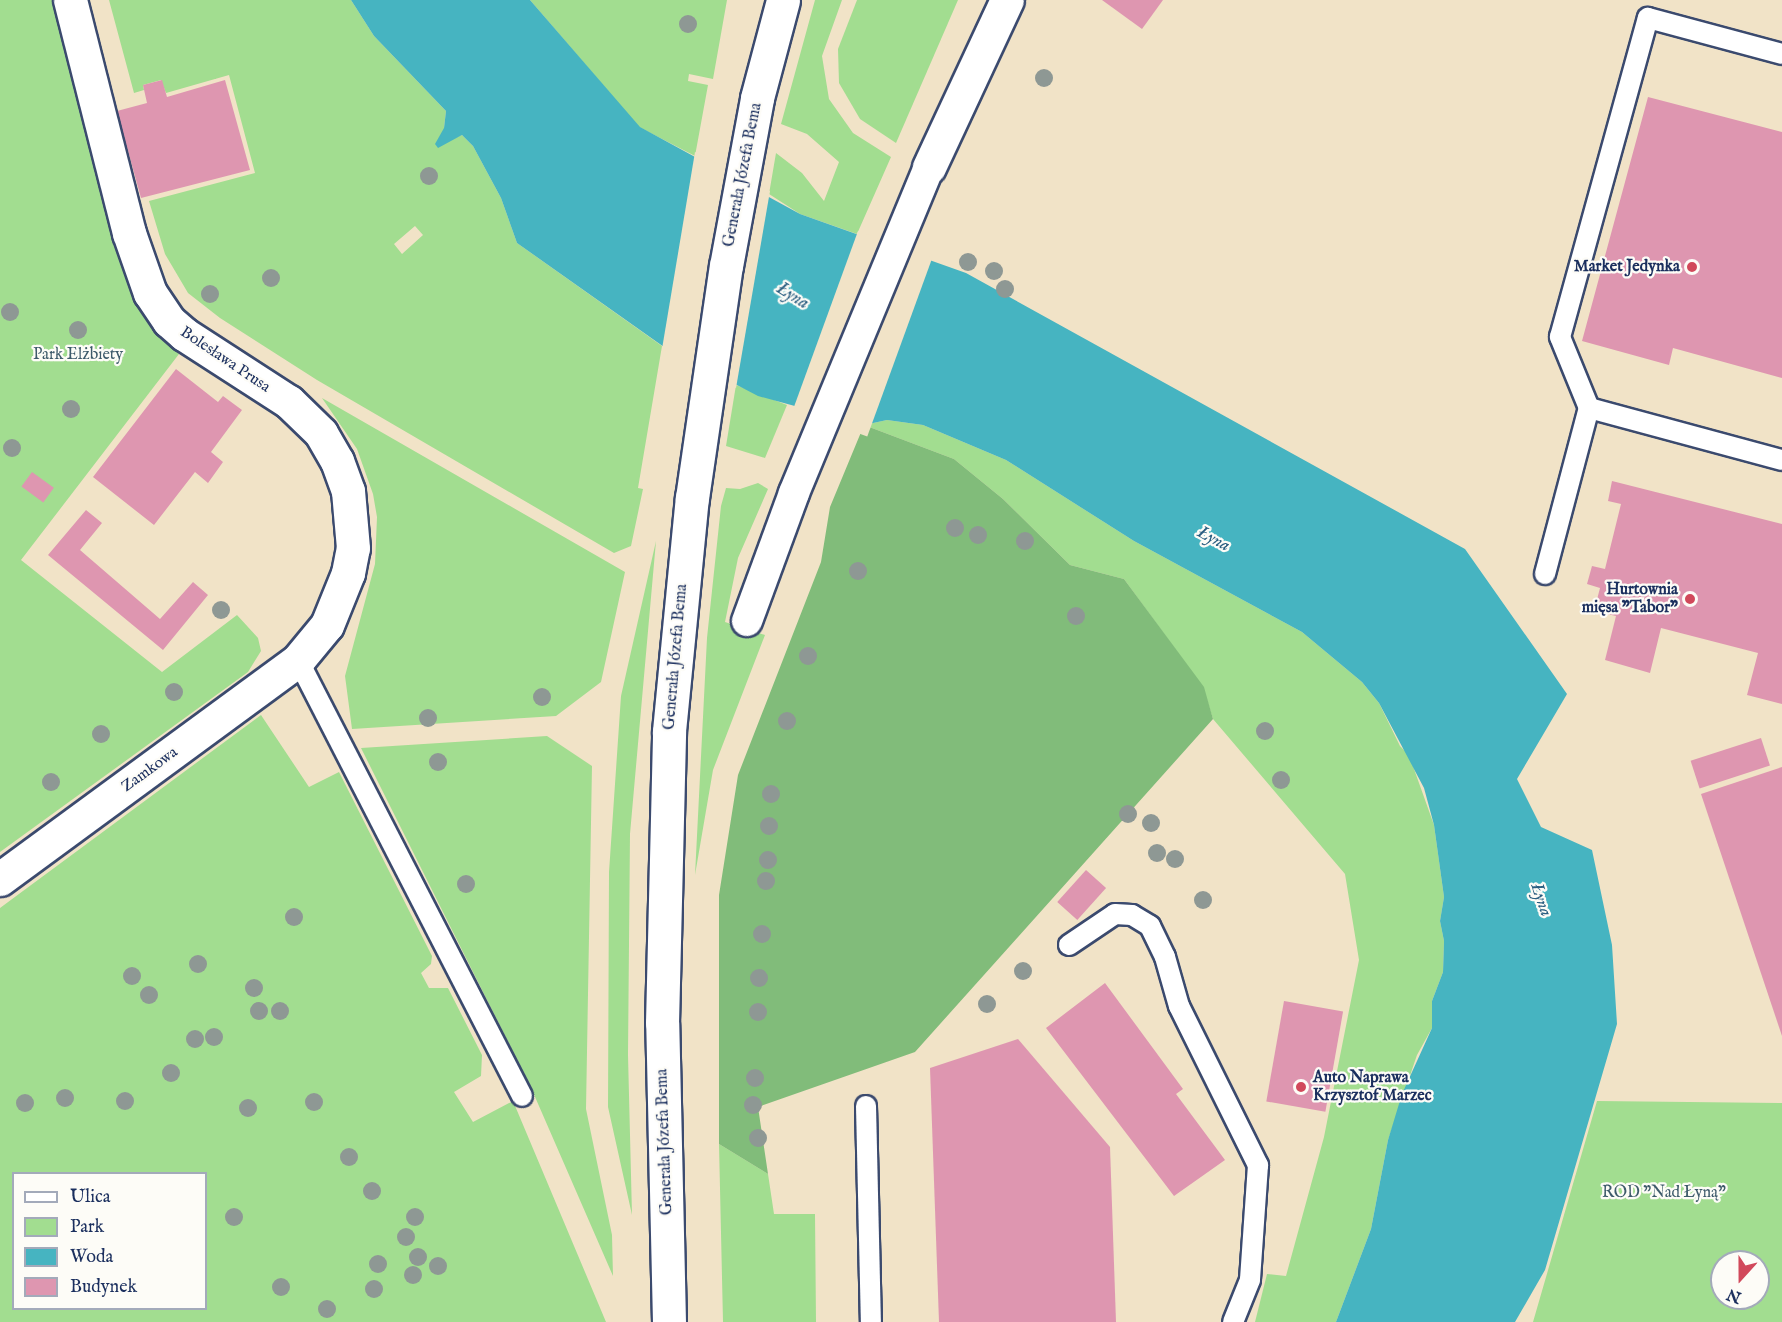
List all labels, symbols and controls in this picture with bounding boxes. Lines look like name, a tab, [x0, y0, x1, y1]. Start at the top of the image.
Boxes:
street label: Generała Józefa Bema	[720, 101, 766, 249]
place label: Market Jedynka	[1574, 257, 1680, 277]
marker: Market Jedynka	[1685, 260, 1699, 274]
water label: Łyna	[772, 279, 812, 315]
street label: Bolesława Prusa	[176, 323, 274, 397]
park label: Park Elżbiety	[33, 345, 123, 365]
water label: Łyna	[1193, 522, 1233, 558]
place label: Hurtownia mięsa "Tabor"	[1582, 580, 1678, 618]
street label: Generała Józefa Bema	[660, 583, 692, 731]
marker: Hurtownia mięsa "Tabor"	[1683, 592, 1697, 606]
street label: Zamkowa	[118, 743, 182, 797]
water label: Łyna	[1524, 880, 1556, 920]
place label: Auto Naprawa Krzysztof Marzec	[1313, 1068, 1432, 1106]
street label: Generała Józefa Bema	[653, 1069, 677, 1215]
marker: Auto Naprawa Krzysztof Marzec	[1294, 1080, 1308, 1094]
legend	[12, 1172, 207, 1310]
park label: ROD "Nad Łyną"	[1602, 1183, 1726, 1203]
text: Ulica	[70, 1186, 111, 1209]
text: Park	[70, 1216, 104, 1239]
text: Woda	[70, 1246, 113, 1269]
north arrow	[1710, 1250, 1770, 1310]
text: Budynek	[70, 1276, 137, 1299]
text: N	[1724, 1283, 1744, 1307]

